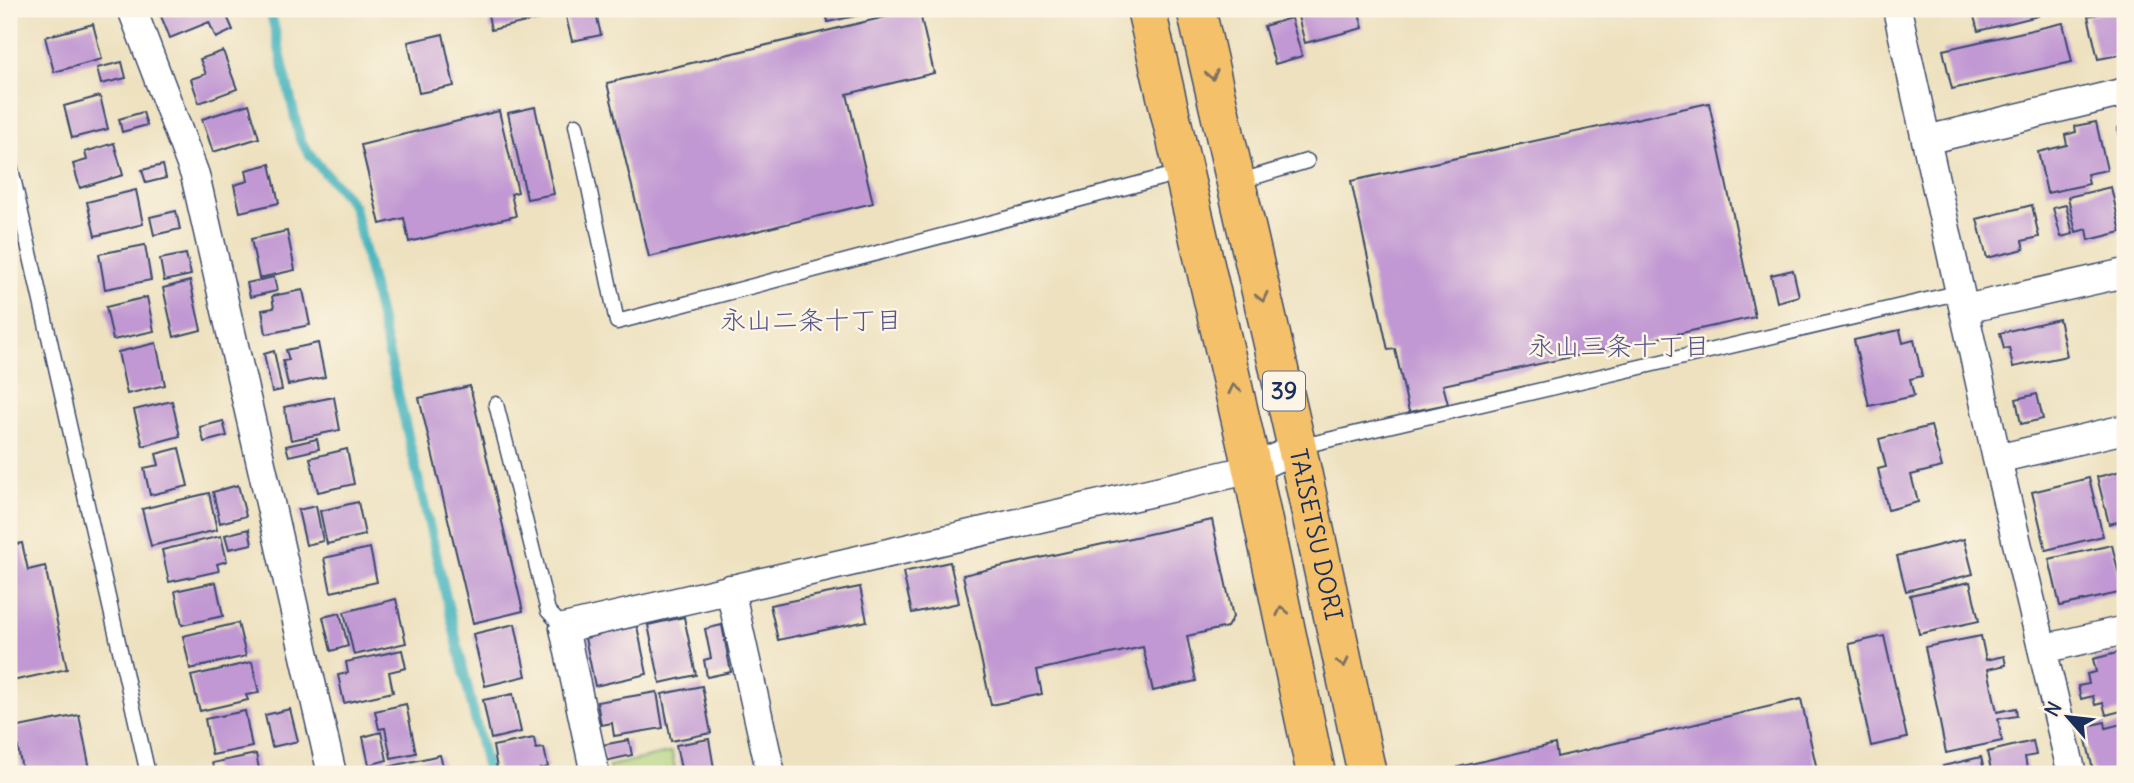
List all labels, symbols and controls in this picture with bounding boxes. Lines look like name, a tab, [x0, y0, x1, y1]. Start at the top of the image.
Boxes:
one-way arrow	[1203, 69, 1218, 81]
one-way arrow	[1254, 291, 1269, 303]
district label: 永山二条十丁目	[720, 303, 902, 336]
district label: 永山三条十丁目	[1528, 329, 1710, 362]
road number: 39	[1263, 372, 1305, 410]
one-way arrow	[1228, 383, 1242, 395]
street label: TAISETSU DORI	[1284, 446, 1350, 623]
one-way arrow	[1275, 605, 1290, 617]
one-way arrow	[1335, 657, 1350, 669]
north arrow	[2032, 682, 2102, 752]
text: N	[2039, 698, 2067, 720]

